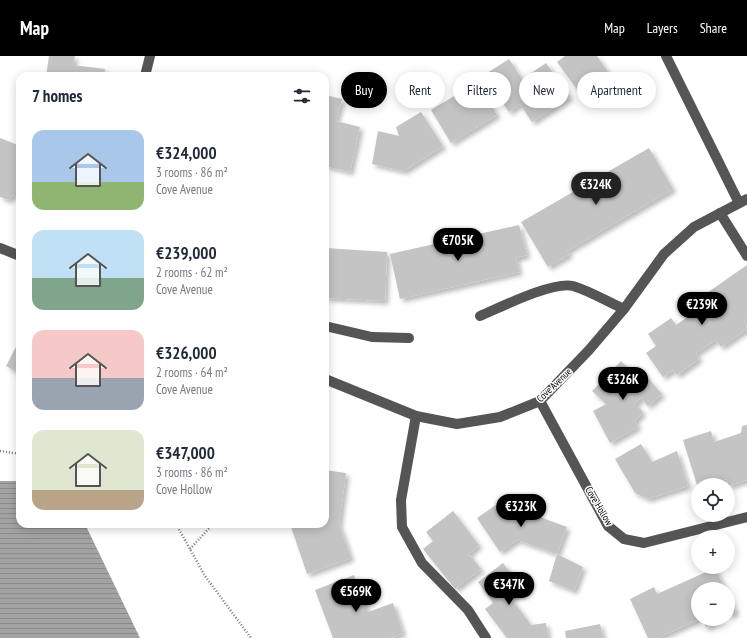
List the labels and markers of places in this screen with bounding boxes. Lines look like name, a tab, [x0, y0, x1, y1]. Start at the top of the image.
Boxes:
pin: €324K	[568, 172, 624, 206]
pin: €705K	[430, 228, 486, 262]
pin: €239K	[674, 292, 730, 326]
pin: €326K	[595, 367, 651, 401]
pin: €323K	[493, 494, 549, 528]
pin: €347K	[481, 572, 537, 606]
pin: €569K	[328, 579, 384, 613]

